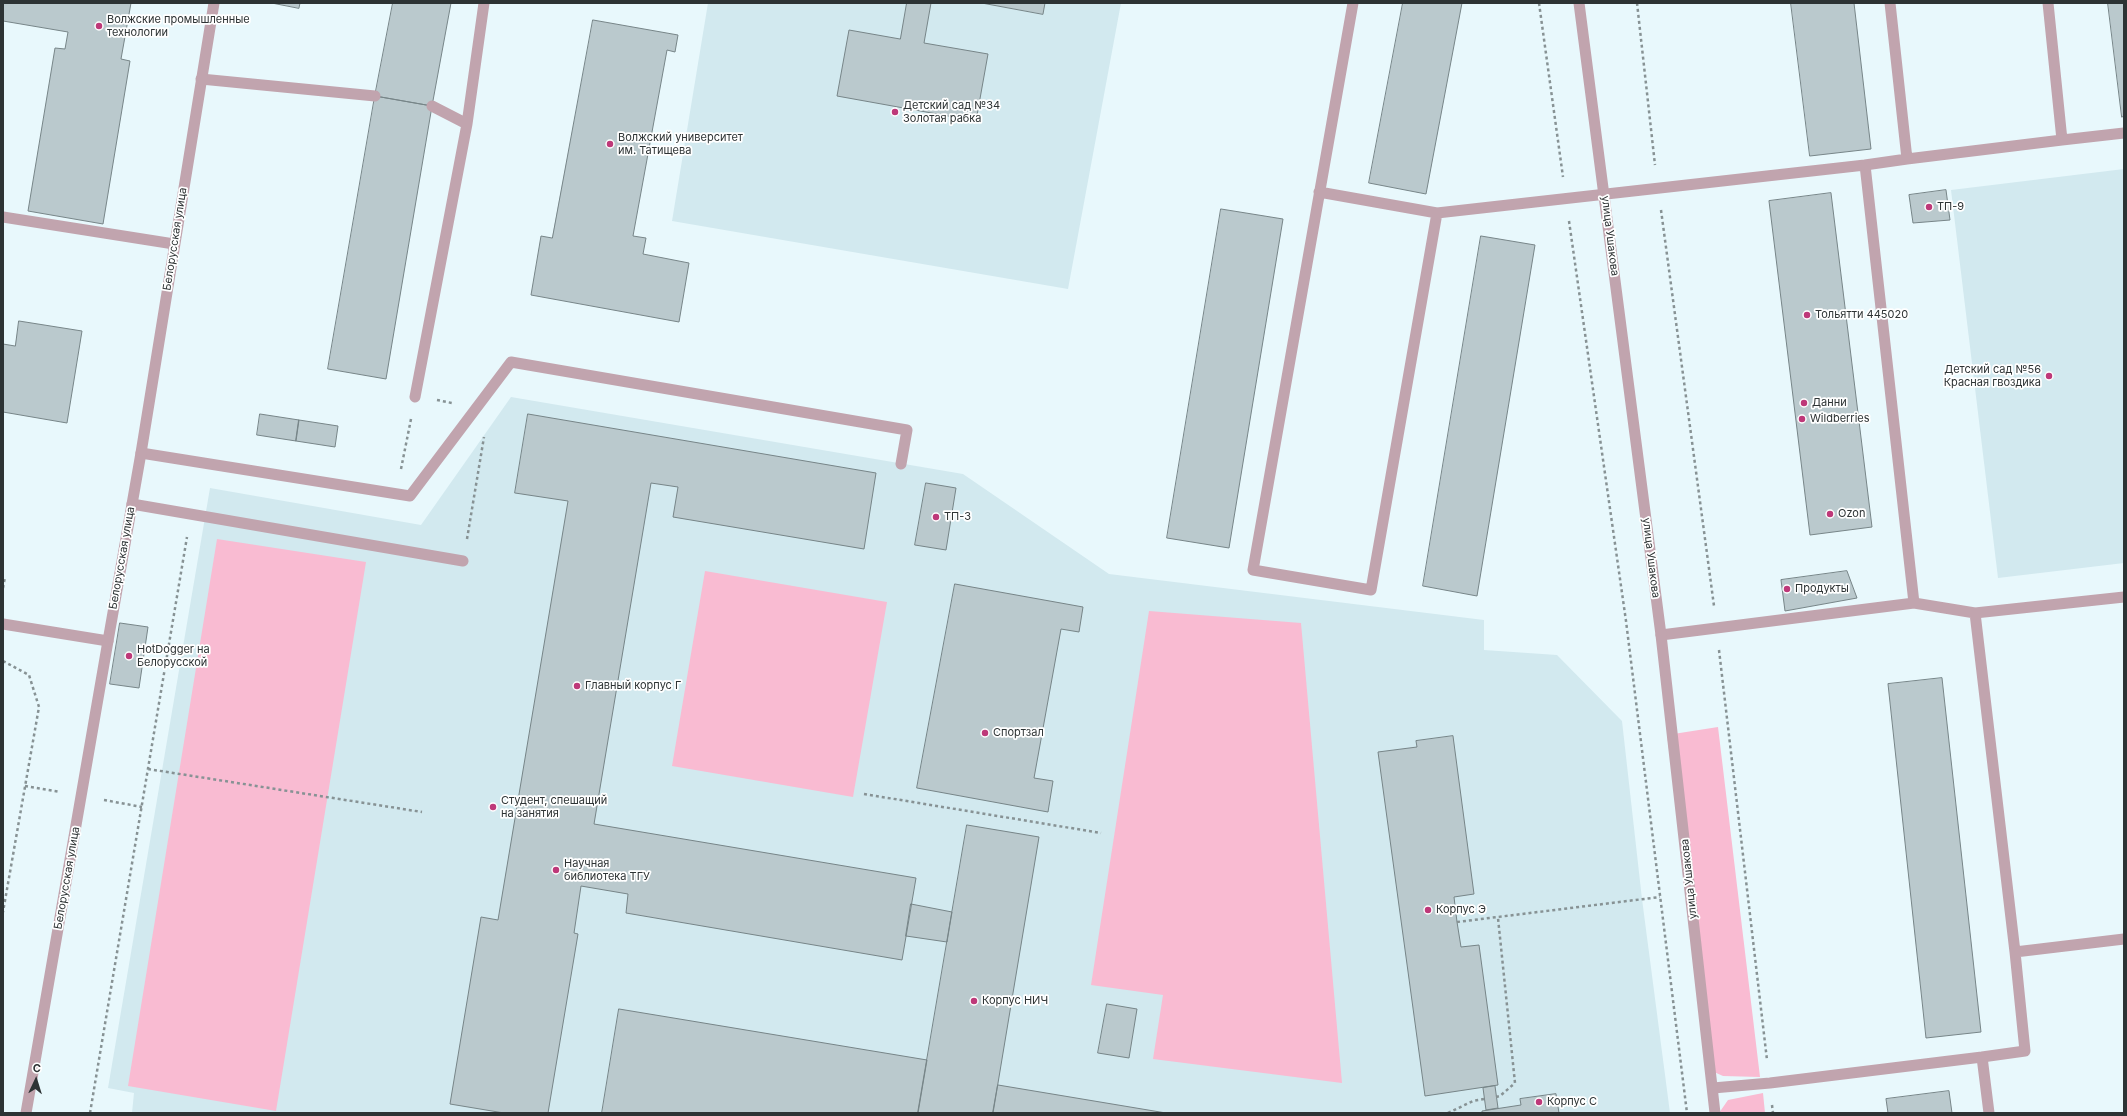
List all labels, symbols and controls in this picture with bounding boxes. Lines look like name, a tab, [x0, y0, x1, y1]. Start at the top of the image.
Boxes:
place label: Волжские промышленные технологии	[107, 13, 250, 39]
marker: Волжские промышленные технологии	[94, 21, 104, 31]
place label: Детский сад №34 Золотая рабка	[903, 99, 1000, 125]
marker: Детский сад №34 Золотая рабка	[890, 107, 900, 117]
place label: Волжский университет им. Татищева	[618, 131, 743, 157]
marker: Волжский университет им. Татищева	[605, 139, 615, 149]
street label: Белорусская улица	[160, 187, 190, 291]
street label: улица Ушакова	[1599, 195, 1621, 277]
place label: ТП-9	[1937, 200, 1964, 214]
marker: ТП-9	[1924, 202, 1934, 212]
place label: Тольятти 445020	[1815, 308, 1908, 322]
marker: Тольятти 445020	[1802, 310, 1812, 320]
place label: Детский сад №56 Красная гвоздика	[1944, 363, 2041, 389]
marker: Детский сад №56 Красная гвоздика	[2044, 371, 2054, 381]
place label: Данни	[1812, 396, 1847, 410]
marker: Данни	[1799, 398, 1809, 408]
place label: Wildberries	[1810, 412, 1870, 426]
marker: Wildberries	[1797, 414, 1807, 424]
street label: Белорусская улица	[106, 506, 138, 610]
place label: Ozon	[1838, 507, 1865, 521]
marker: Ozon	[1825, 509, 1835, 519]
place label: ТП-3	[944, 510, 971, 524]
marker: ТП-3	[931, 512, 941, 522]
street label: улица Ушакова	[1640, 517, 1662, 599]
place label: Продукты	[1795, 582, 1849, 596]
marker: Продукты	[1782, 584, 1792, 594]
place label: HotDogger на Белорусской	[137, 643, 210, 669]
marker: HotDogger на Белорусской	[124, 651, 134, 661]
place label: Главный корпус Г	[585, 679, 681, 693]
marker: Главный корпус Г	[572, 681, 582, 691]
place label: Спортзал	[993, 726, 1044, 740]
marker: Спортзал	[980, 728, 990, 738]
place label: Студент, спешащий на занятия	[501, 794, 607, 820]
marker: Студент, спешащий на занятия	[488, 802, 498, 812]
street label: Белорусская улица	[51, 826, 83, 930]
street label: улица Ушакова	[1678, 838, 1700, 920]
place label: Научная библиотека ТГУ	[564, 857, 650, 883]
marker: Научная библиотека ТГУ	[551, 865, 561, 875]
place label: Корпус Э	[1436, 903, 1486, 917]
marker: Корпус Э	[1423, 905, 1433, 915]
place label: Корпус НИЧ	[982, 994, 1048, 1008]
marker: Корпус НИЧ	[969, 996, 979, 1006]
north arrow	[16, 1060, 56, 1100]
text: С	[32, 1061, 41, 1075]
place label: Корпус С	[1547, 1095, 1597, 1109]
marker: Корпус С	[1534, 1097, 1544, 1107]

